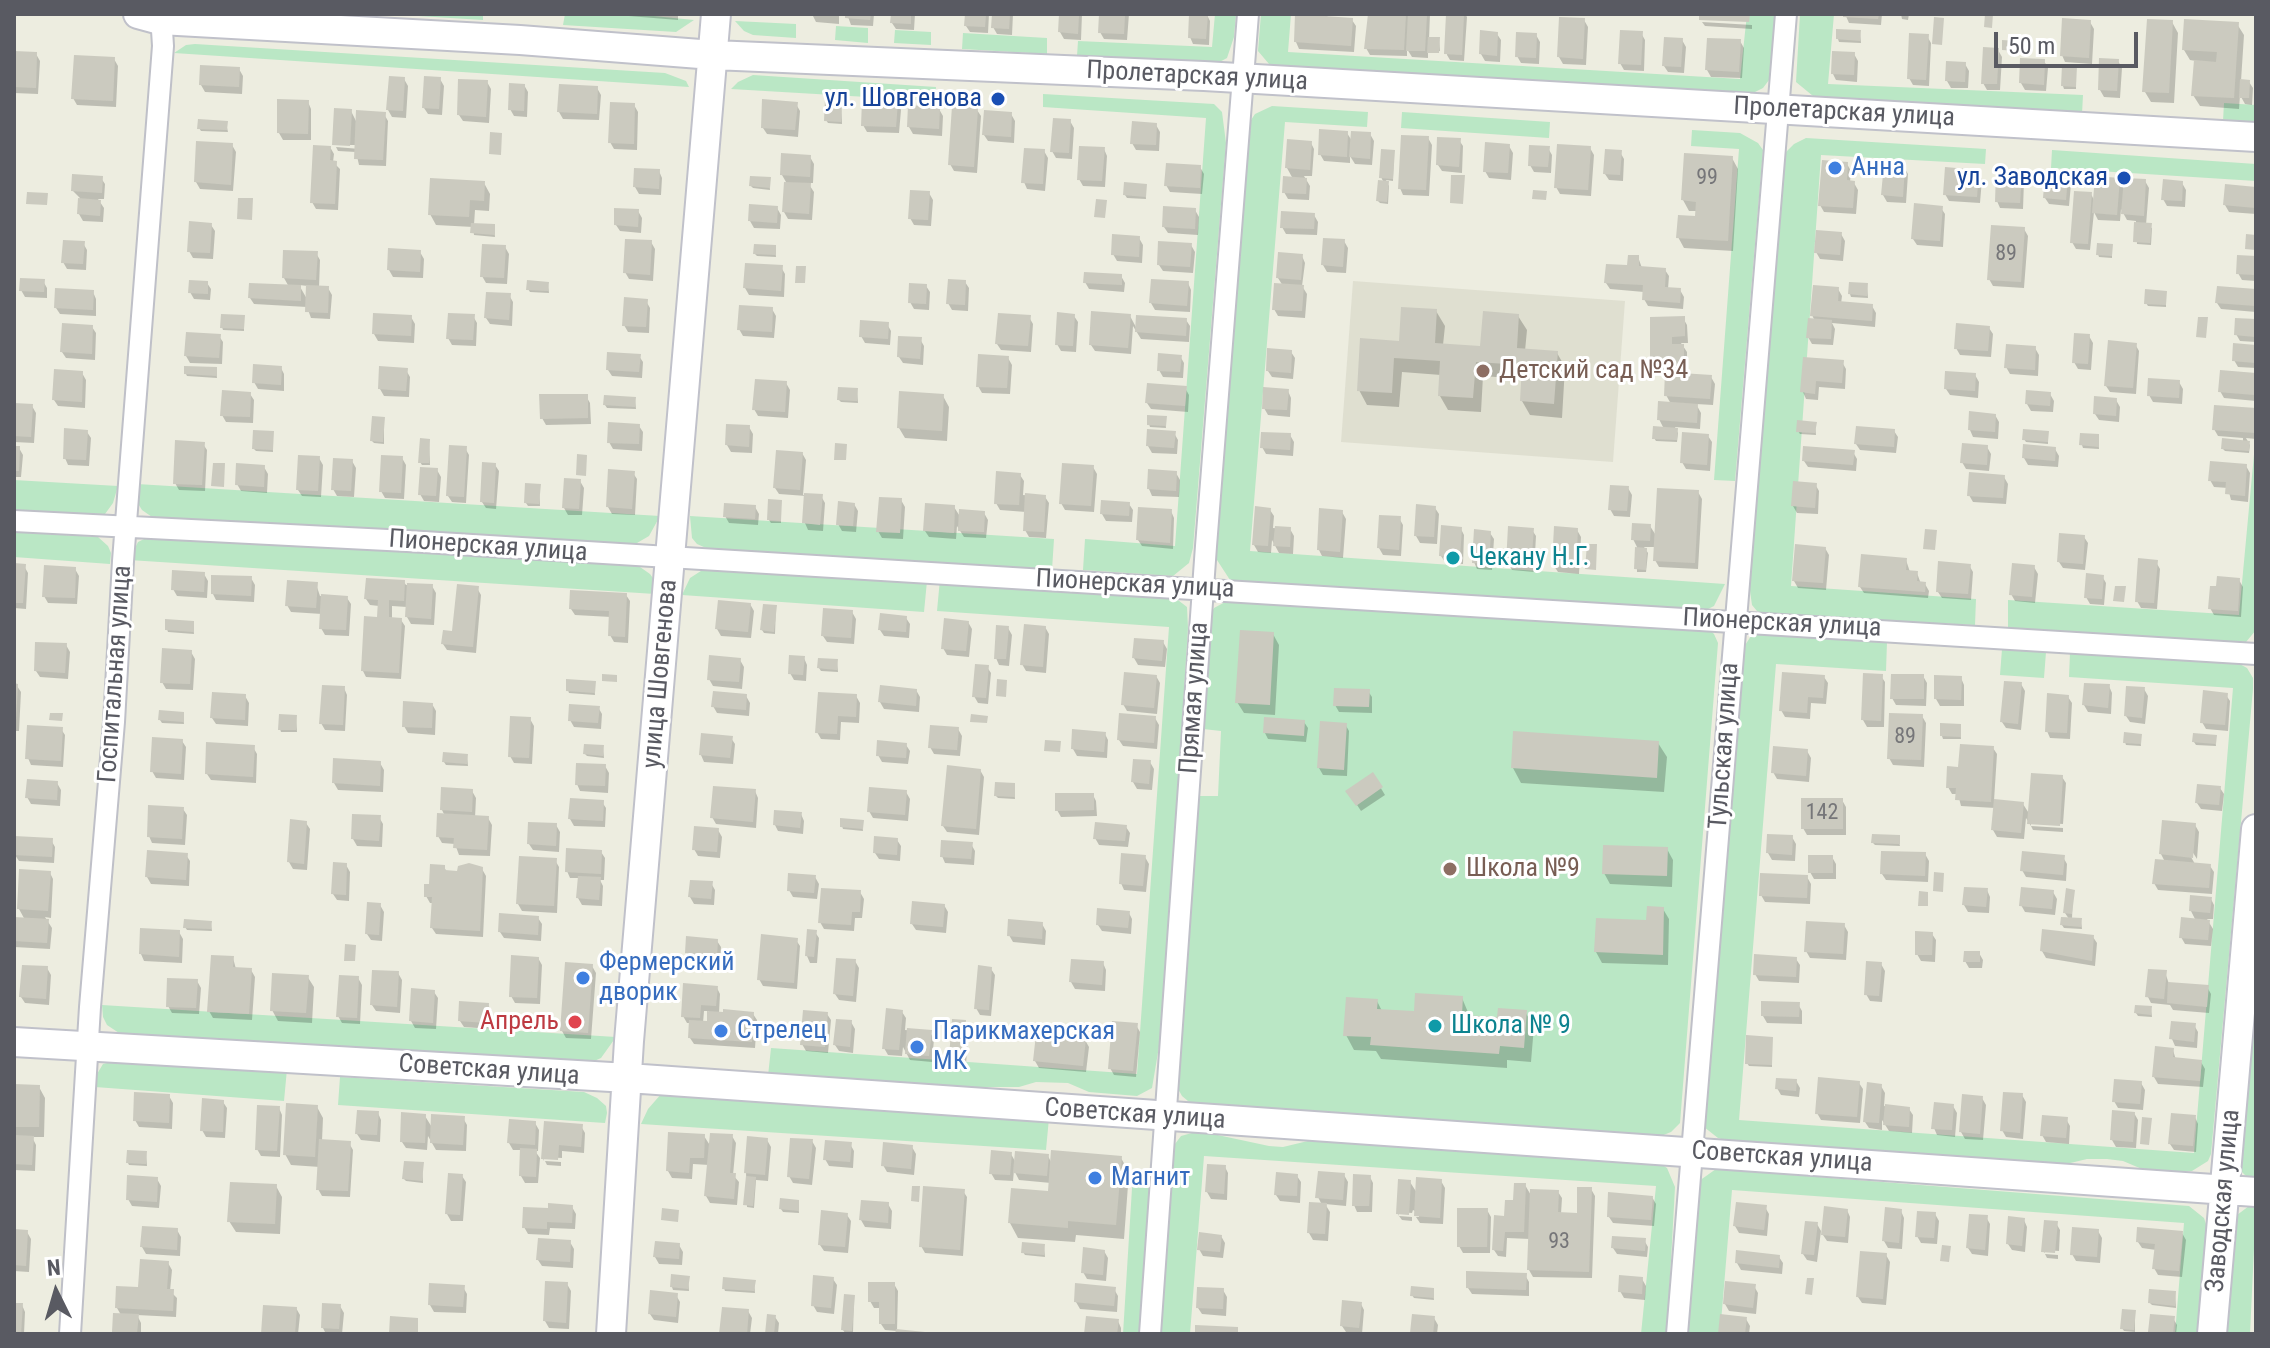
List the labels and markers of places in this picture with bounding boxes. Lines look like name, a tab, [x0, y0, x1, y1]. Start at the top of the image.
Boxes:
place label: ул. Шовгенова	[825, 83, 982, 115]
marker: ул. Шовгенова	[989, 90, 1007, 108]
place label: Анна	[1851, 152, 1905, 184]
marker: Анна	[1826, 159, 1844, 177]
place label: ул. Заводская	[1957, 162, 2108, 194]
marker: ул. Заводская	[2115, 169, 2133, 187]
place label: Детский сад №34	[1499, 355, 1688, 387]
marker: Детский сад №34	[1474, 362, 1492, 380]
place label: Чекану Н.Г.	[1469, 542, 1589, 574]
marker: Чекану Н.Г.	[1444, 549, 1462, 567]
place label: Школа №9	[1466, 853, 1580, 885]
marker: Школа №9	[1441, 860, 1459, 878]
place label: Фермерский дворик	[599, 947, 734, 1008]
marker: Фермерский дворик	[574, 969, 592, 987]
place label: Апрель	[480, 1006, 559, 1038]
place label: Школа № 9	[1451, 1010, 1571, 1042]
marker: Апрель	[566, 1013, 584, 1031]
place label: Стрелец	[737, 1015, 827, 1047]
place label: Парикмахерская МК	[933, 1016, 1115, 1078]
marker: Школа № 9	[1426, 1017, 1444, 1035]
marker: Стрелец	[712, 1022, 730, 1040]
marker: Парикмахерская МК	[908, 1038, 926, 1056]
place label: Магнит	[1111, 1162, 1190, 1194]
marker: Магнит	[1086, 1169, 1104, 1187]

